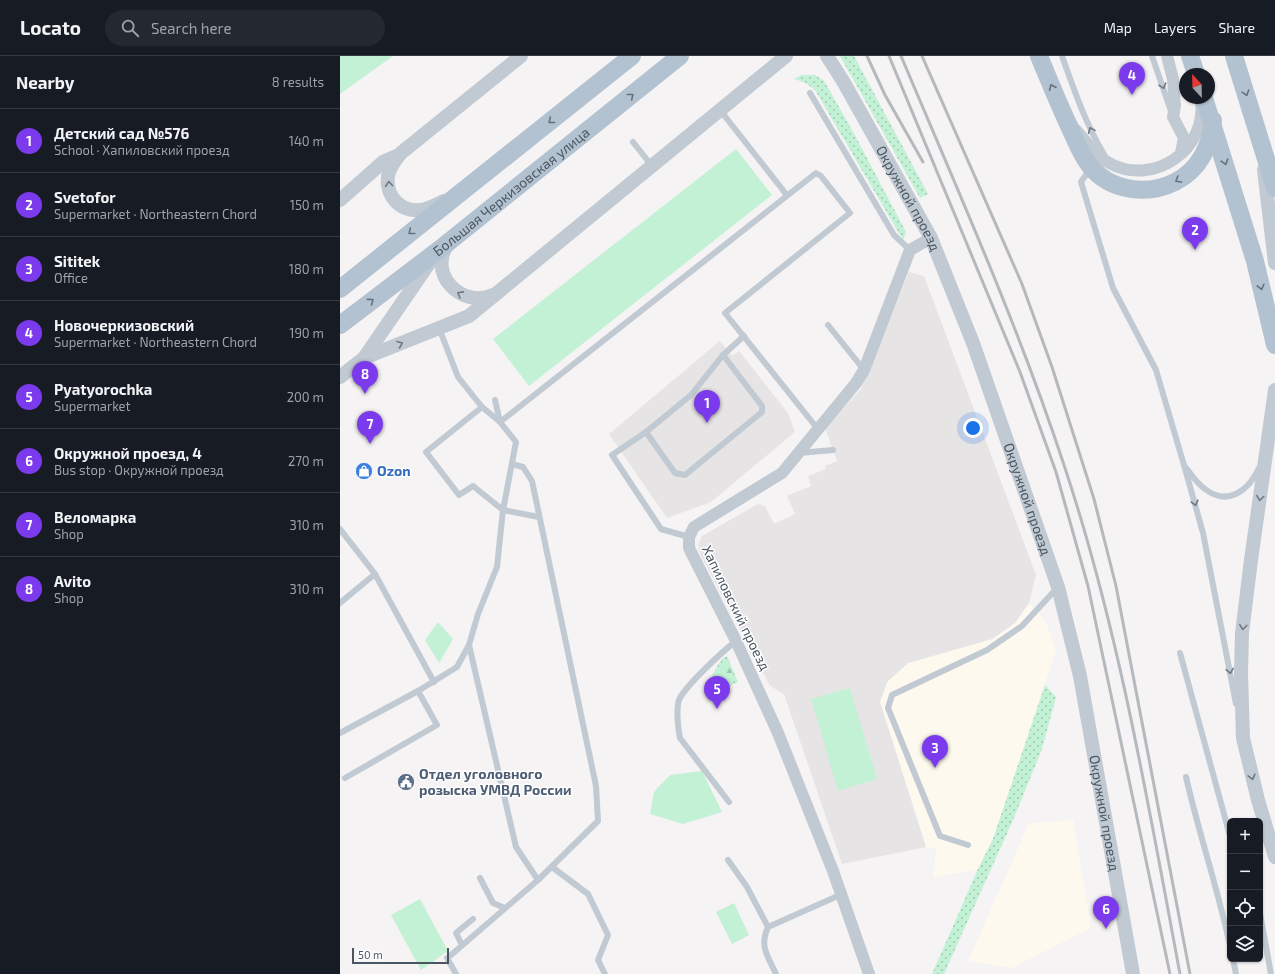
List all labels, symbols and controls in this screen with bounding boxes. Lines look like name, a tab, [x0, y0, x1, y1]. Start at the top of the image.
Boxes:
search box	[105, 10, 385, 46]
text: Locato	[20, 16, 81, 39]
icon: search	[119, 17, 141, 39]
text: Search here	[151, 19, 231, 37]
text: Map	[1104, 19, 1132, 36]
text: Layers	[1154, 19, 1196, 36]
text: Share	[1218, 19, 1255, 36]
pin: 4	[1119, 62, 1145, 95]
north arrow	[1179, 68, 1215, 104]
text: Nearby	[16, 72, 74, 92]
text: 8 results	[272, 74, 324, 90]
one-way arrow	[1158, 83, 1166, 90]
one-way arrow	[1049, 84, 1057, 91]
one-way arrow	[1241, 89, 1250, 96]
one-way arrow	[626, 94, 634, 101]
one-way arrow	[549, 116, 556, 123]
street label: Большая Черкизовская улица	[429, 123, 593, 259]
text: Детский сад №576	[54, 124, 189, 142]
one-way arrow	[1088, 126, 1096, 134]
text: 1	[26, 133, 32, 149]
text: 140 m	[289, 133, 324, 149]
text: School · Хапиловский проезд	[54, 142, 230, 158]
street label: Окружной проезд	[873, 142, 944, 253]
one-way arrow	[1220, 158, 1229, 165]
one-way arrow	[1175, 175, 1182, 183]
one-way arrow	[384, 181, 393, 187]
text: Svetofor	[54, 188, 116, 206]
text: 2	[25, 197, 33, 213]
text: 150 m	[290, 197, 324, 213]
text: Supermarket · Northeastern Chord	[54, 206, 257, 222]
pin: 2	[1182, 217, 1208, 250]
one-way arrow	[409, 227, 416, 234]
text: Sititek	[54, 252, 100, 270]
text: 3	[25, 261, 33, 277]
text: 180 m	[289, 261, 324, 277]
text: Office	[54, 270, 88, 286]
one-way arrow	[1256, 283, 1264, 290]
one-way arrow	[457, 291, 464, 298]
one-way arrow	[367, 298, 374, 306]
text: Новочеркизовский	[54, 316, 194, 334]
text: 4	[25, 325, 33, 341]
text: 190 m	[289, 325, 324, 341]
text: Supermarket · Northeastern Chord	[54, 334, 257, 350]
one-way arrow	[397, 340, 404, 348]
pin: 8	[352, 361, 378, 394]
text: Pyatyorochka	[54, 380, 152, 398]
text: 5	[25, 389, 33, 405]
text: 200 m	[287, 389, 324, 405]
pin: 1	[694, 390, 720, 423]
text: Supermarket	[54, 398, 131, 414]
pin: 7	[357, 411, 383, 444]
your location	[963, 418, 983, 438]
street label: Окружной проезд	[1000, 440, 1055, 557]
text: Окружной проезд, 4	[54, 444, 202, 462]
text: 6	[25, 453, 33, 469]
text: 270 m	[288, 453, 324, 469]
shop icon: Ozon	[354, 461, 374, 481]
text: Bus stop · Окружной проезд	[54, 462, 224, 478]
place label: Ozon	[377, 462, 411, 479]
one-way arrow	[1256, 495, 1265, 501]
one-way arrow	[1190, 499, 1199, 506]
text: Веломарка	[54, 508, 136, 526]
text: 7	[26, 517, 32, 533]
text: 310 m	[289, 517, 324, 533]
text: Shop	[54, 526, 84, 542]
street label: Хапиловский проезд	[699, 542, 774, 673]
text: Avito	[54, 572, 91, 590]
text: 8	[25, 581, 33, 597]
text: 310 m	[289, 581, 324, 597]
text: Shop	[54, 590, 84, 606]
one-way arrow	[1239, 624, 1248, 630]
one-way arrow	[1225, 668, 1234, 674]
pin: 5	[704, 676, 730, 709]
pin: 3	[922, 735, 948, 768]
street label: Окружной проезд	[1086, 753, 1124, 872]
place label: Отдел уголовного розыска УМВД России	[419, 765, 572, 798]
public building icon: Отдел уголовного розыска УМВД России	[396, 772, 416, 792]
one-way arrow	[1247, 773, 1255, 780]
map controls	[1227, 818, 1263, 962]
button: +	[1227, 818, 1263, 854]
button: −	[1227, 854, 1263, 890]
button: locate	[1227, 890, 1263, 926]
pin: 6	[1093, 896, 1119, 929]
button: layers	[1227, 926, 1263, 962]
scale bar	[352, 946, 449, 965]
text: 50 m	[358, 948, 383, 961]

